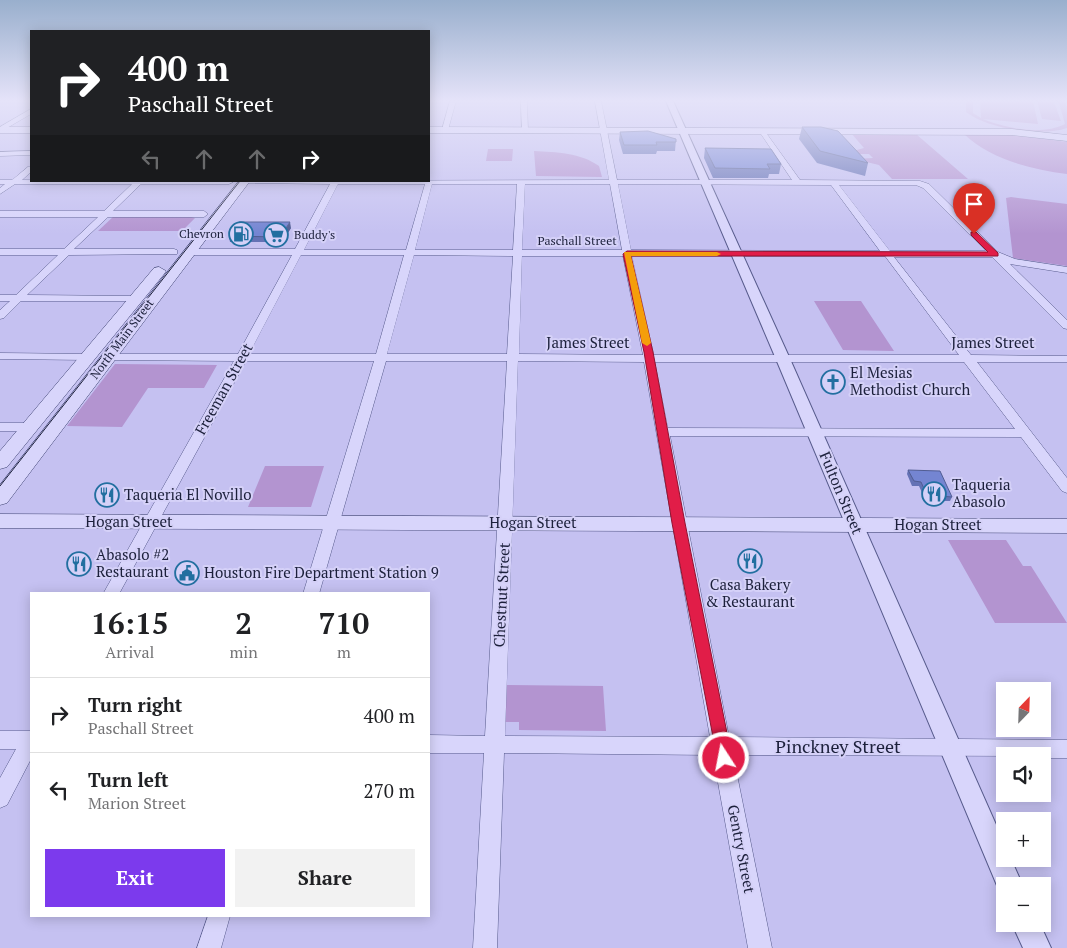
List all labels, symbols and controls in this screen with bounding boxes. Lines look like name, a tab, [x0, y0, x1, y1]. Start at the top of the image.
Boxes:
text: 400 m	[128, 45, 229, 91]
icon: right	[45, 50, 110, 115]
text: Paschall Street	[128, 89, 273, 118]
icon: left	[137, 145, 165, 173]
icon: ahead	[190, 145, 218, 173]
icon: ahead	[243, 145, 271, 173]
icon: right	[296, 145, 324, 173]
pin	[953, 183, 995, 234]
icon: arrive	[960, 190, 988, 218]
fuel station icon: Chevron	[228, 221, 254, 247]
supermarket icon: Buddy's	[263, 222, 289, 248]
place label: Chevron	[179, 226, 224, 241]
place label: Buddy's	[294, 227, 335, 242]
street label: Paschall Street	[537, 233, 617, 248]
street label: North Main Street	[87, 295, 157, 382]
street label: James Street	[546, 332, 630, 352]
street label: James Street	[951, 332, 1035, 352]
street label: Freeman Street	[190, 339, 257, 438]
place label: El Mesias Methodist Church	[850, 362, 971, 399]
church icon: El Mesias Methodist Church	[820, 369, 846, 395]
street label: Fulton Street	[816, 448, 868, 537]
place label: Taqueria Abasolo	[952, 474, 1011, 511]
restaurant icon: Taqueria Abasolo	[921, 481, 947, 507]
restaurant icon: Taqueria El Novillo	[94, 482, 120, 508]
place label: Taqueria El Novillo	[124, 484, 252, 504]
street label: Hogan Street	[85, 511, 173, 531]
street label: Hogan Street	[489, 512, 577, 532]
street label: Hogan Street	[894, 514, 982, 534]
street label: Chestnut Street	[488, 542, 514, 648]
place label: Abasolo #2 Restaurant	[96, 544, 169, 581]
restaurant icon: Casa Bakery & Restaurant	[737, 548, 763, 574]
restaurant icon: Abasolo #2 Restaurant	[66, 551, 92, 577]
public building icon: Houston Fire Department Station 9	[174, 560, 200, 586]
place label: Houston Fire Department Station 9	[204, 562, 439, 582]
place label: Casa Bakery & Restaurant	[705, 574, 795, 611]
text: 16:15	[91, 603, 169, 643]
text: 2	[235, 603, 252, 643]
text: 710	[318, 603, 369, 643]
text: Arrival	[105, 641, 154, 663]
text: min	[230, 641, 258, 663]
text: m	[337, 641, 351, 663]
north arrow	[996, 682, 1051, 738]
map controls	[996, 682, 1051, 932]
text: Turn right	[88, 692, 182, 717]
icon: right	[45, 701, 73, 729]
text: 400 m	[364, 703, 415, 728]
text: Paschall Street	[88, 717, 194, 739]
position arrow	[697, 731, 749, 783]
street label: Pinckney Street	[775, 734, 901, 758]
button: sound	[996, 747, 1051, 802]
text: Turn left	[88, 767, 169, 792]
icon: left	[45, 776, 73, 804]
text: 270 m	[364, 778, 415, 803]
text: Marion Street	[88, 792, 186, 814]
street label: Gentry Street	[724, 803, 760, 895]
button: +	[996, 812, 1051, 867]
button: Exit	[45, 849, 225, 907]
button: Share	[235, 849, 415, 907]
button: −	[996, 877, 1051, 932]

